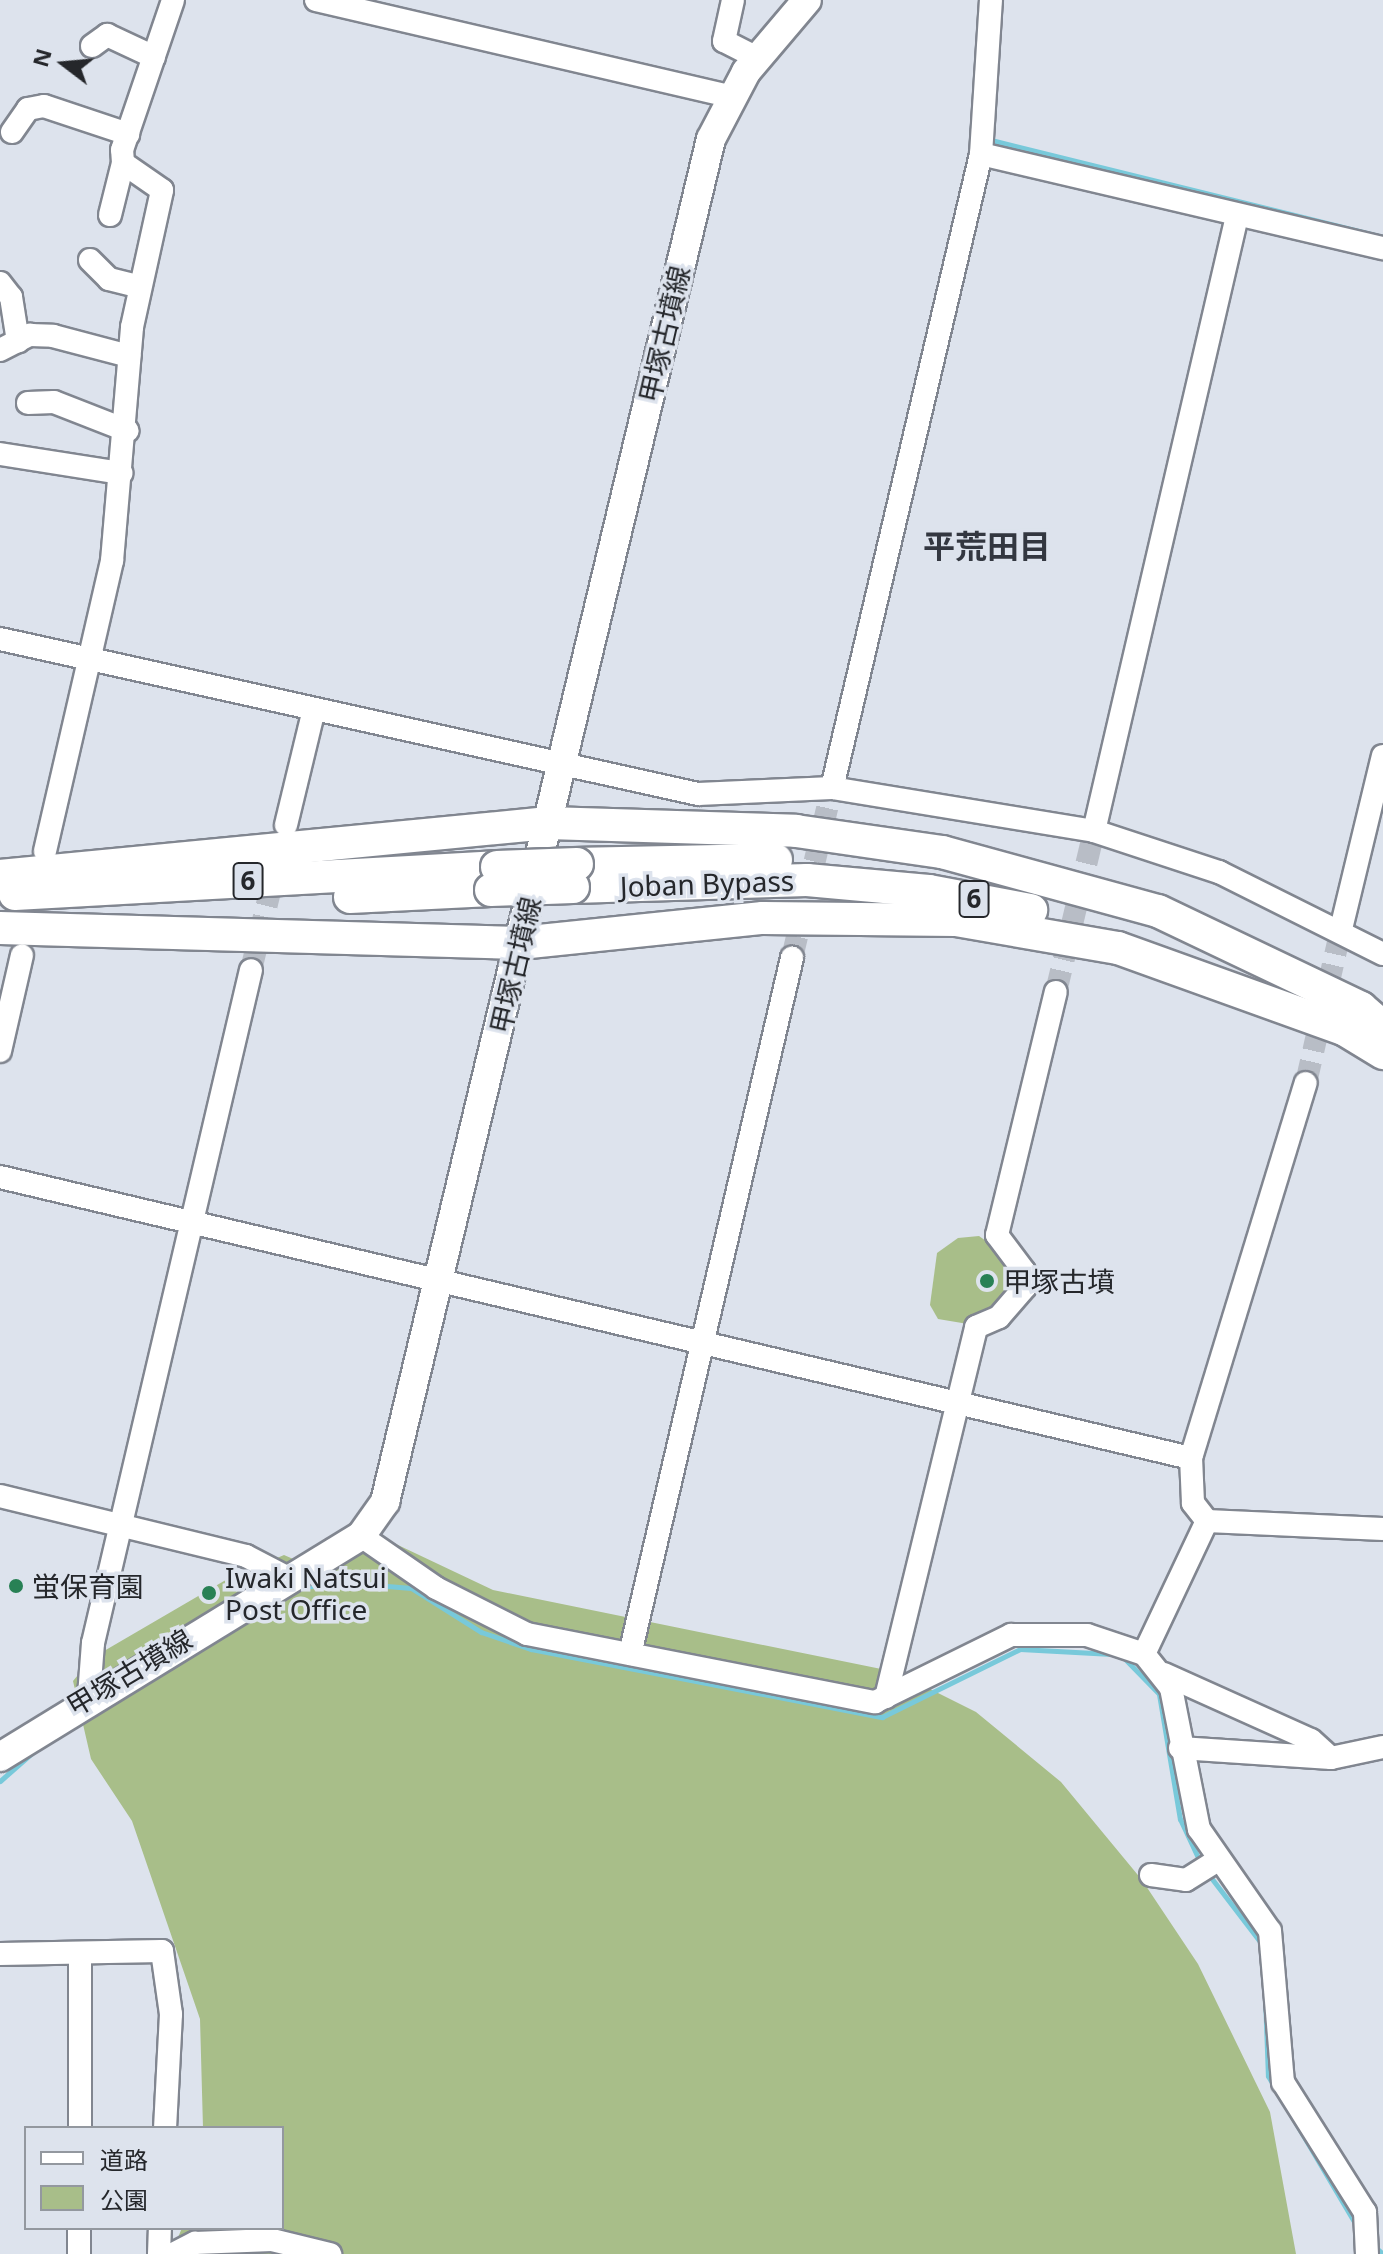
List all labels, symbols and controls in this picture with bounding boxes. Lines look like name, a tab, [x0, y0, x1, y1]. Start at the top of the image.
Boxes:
north arrow	[24, 24, 104, 104]
text: N	[24, 45, 58, 70]
street label: 甲塚古墳線	[632, 262, 696, 406]
district label: 平荒田目	[923, 527, 1051, 565]
road number: 6	[232, 859, 264, 903]
street label: Joban Bypass	[619, 863, 795, 903]
road number: 6	[958, 877, 990, 921]
street label: 甲塚古墳線	[483, 893, 547, 1037]
place label: 甲塚古墳	[1003, 1264, 1115, 1298]
marker: 甲塚古墳	[978, 1272, 996, 1290]
place label: Iwaki Natsui Post Office	[225, 1560, 387, 1626]
place label: 蛍保育園	[32, 1569, 144, 1603]
marker: 蛍保育園	[7, 1577, 25, 1595]
marker: Iwaki Natsui Post Office	[200, 1584, 218, 1602]
street label: 甲塚古墳線	[60, 1622, 198, 1722]
legend	[24, 2126, 284, 2230]
text: 道路	[100, 2143, 148, 2176]
text: 公園	[100, 2183, 148, 2216]

